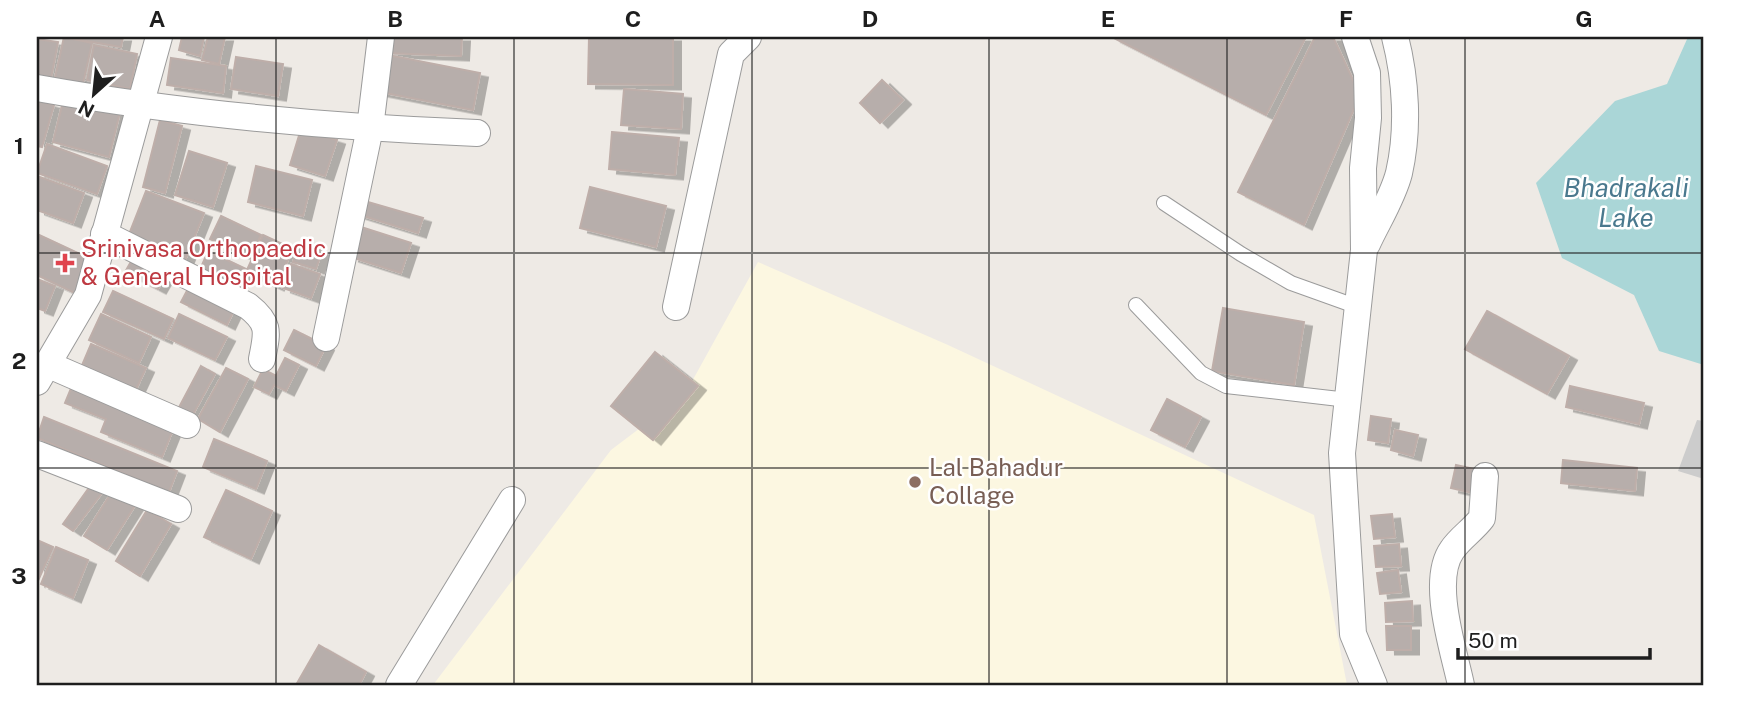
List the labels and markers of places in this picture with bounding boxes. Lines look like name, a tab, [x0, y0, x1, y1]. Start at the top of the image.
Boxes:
place label: Srinivasa Orthopaedic & General Hospital	[81, 234, 326, 290]
marker: Srinivasa Orthopaedic & General Hospital	[55, 253, 75, 273]
place label: Lal Bahadur Collage	[929, 453, 1063, 509]
marker: Lal Bahadur Collage	[907, 474, 923, 490]

